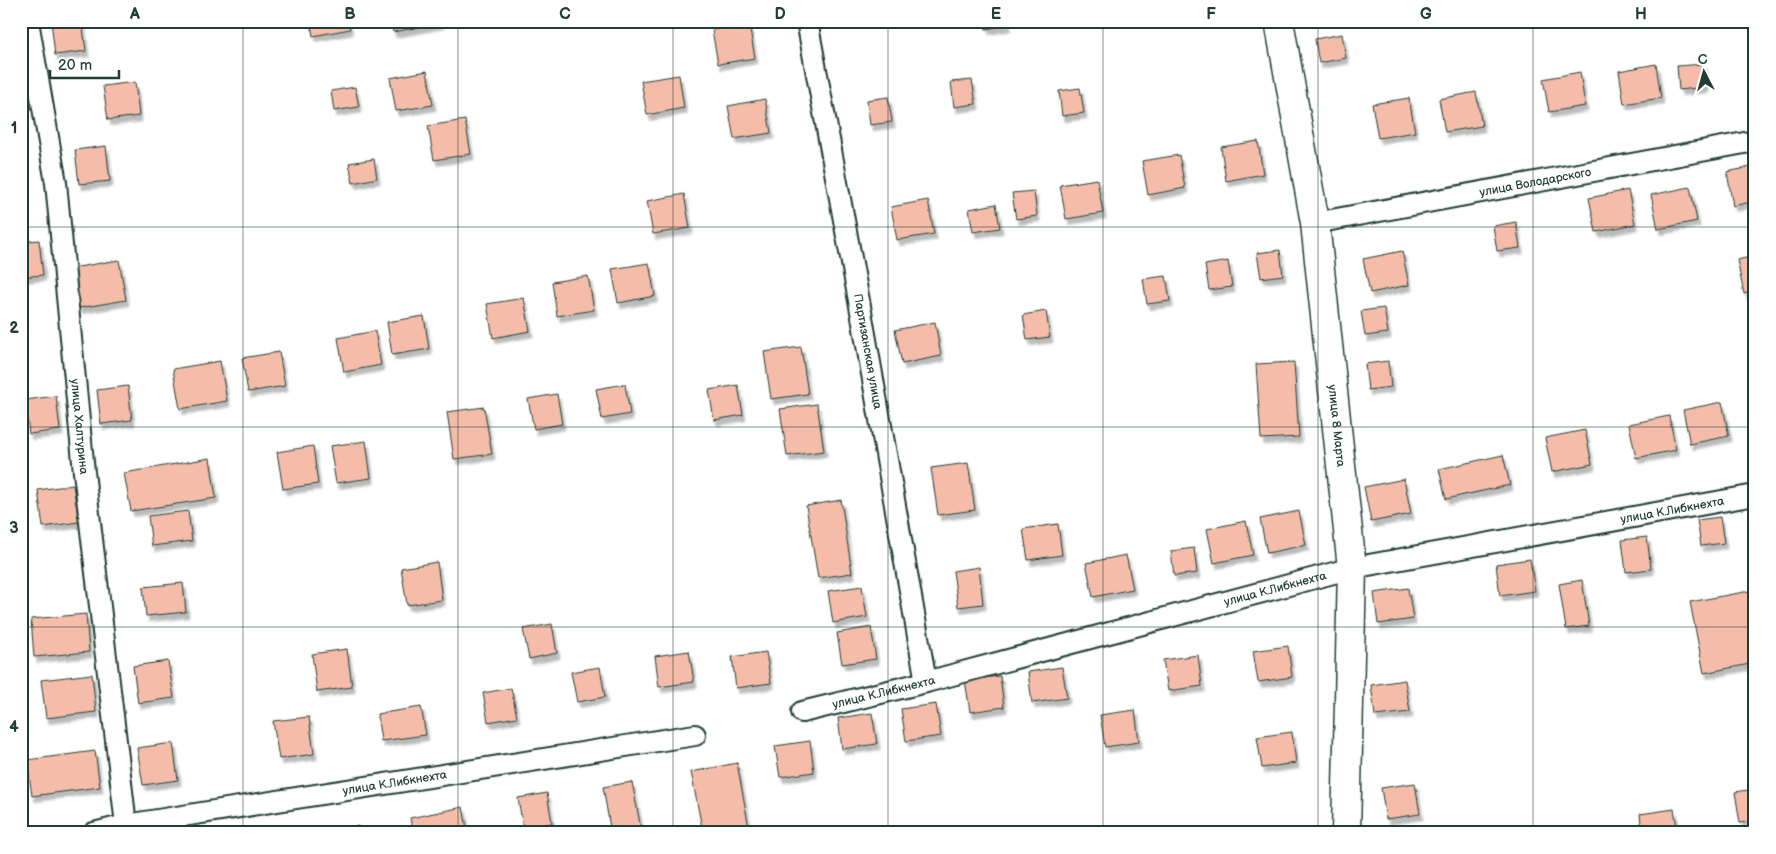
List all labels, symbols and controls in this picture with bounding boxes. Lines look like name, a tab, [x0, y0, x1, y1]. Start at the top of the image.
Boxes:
text: A	[129, 5, 140, 24]
text: B	[344, 5, 356, 24]
text: C	[559, 5, 571, 24]
text: D	[774, 5, 786, 24]
text: E	[991, 5, 1001, 24]
text: F	[1206, 5, 1216, 24]
text: G	[1420, 5, 1432, 24]
text: H	[1635, 5, 1647, 24]
scale bar	[50, 48, 119, 80]
north arrow	[1678, 48, 1728, 98]
text: С	[1697, 51, 1709, 69]
text: 20 m	[58, 56, 92, 75]
text: 1	[11, 119, 17, 138]
street label: улица Володарского	[1478, 164, 1592, 200]
street label: Партизанская улица	[850, 292, 886, 410]
text: 2	[9, 319, 19, 338]
street label: улица Халтурина	[67, 378, 92, 475]
street label: улица 8 Марта	[1325, 384, 1349, 468]
street label: улица К.Либкнехта	[1619, 493, 1725, 527]
text: 3	[9, 519, 19, 538]
street label: улица К.Либкнехта	[1222, 568, 1328, 609]
street label: улица К.Либкнехта	[831, 672, 937, 712]
text: 4	[9, 718, 19, 737]
street label: улица К.Либкнехта	[342, 767, 448, 798]

